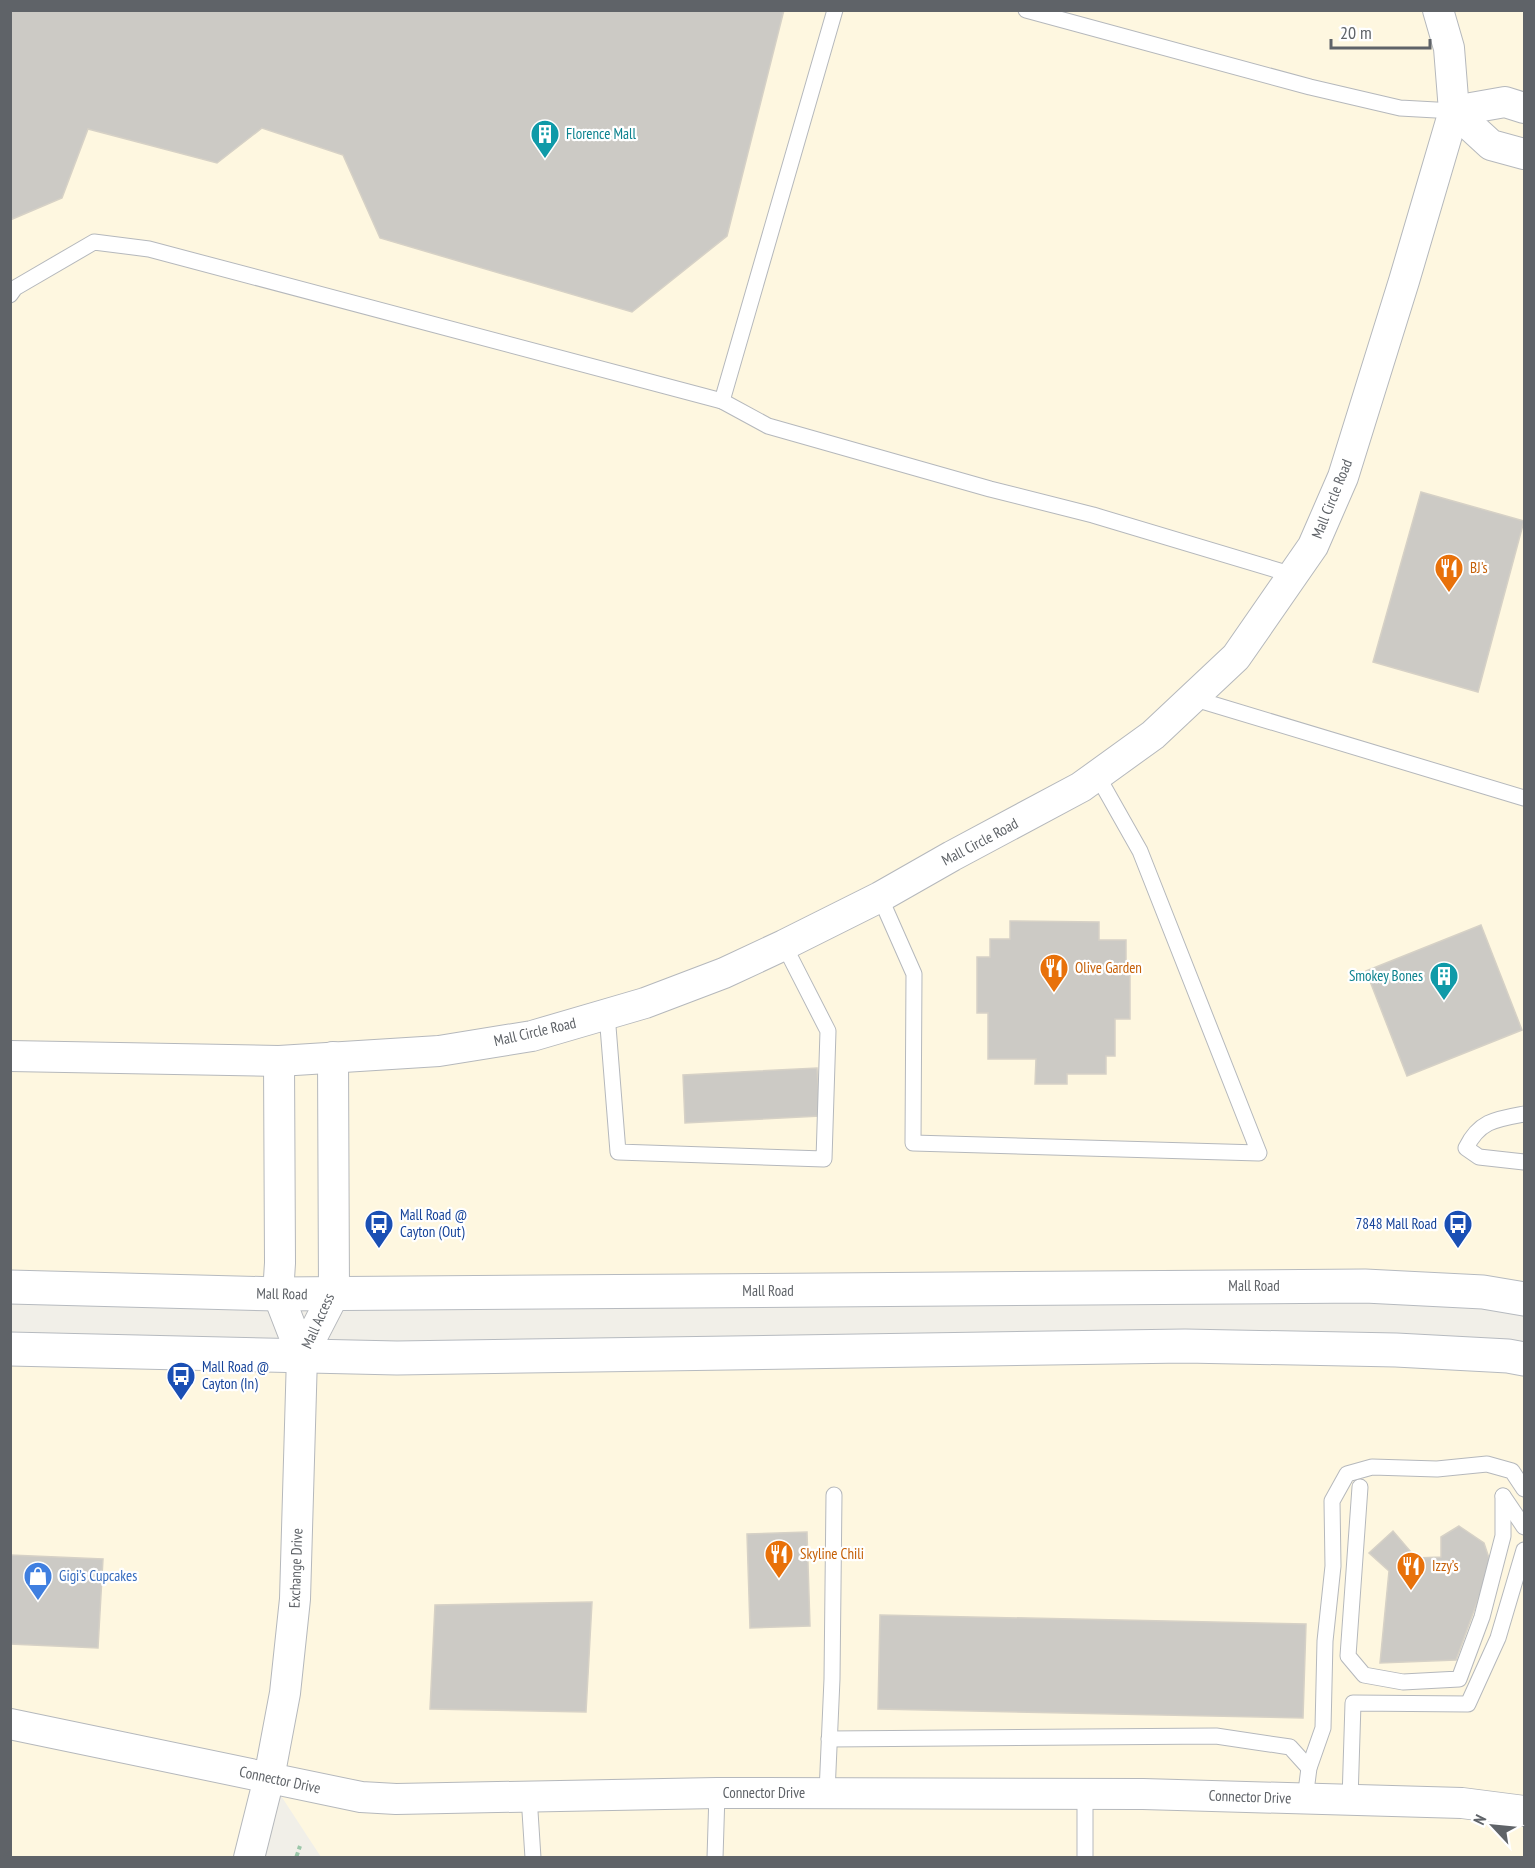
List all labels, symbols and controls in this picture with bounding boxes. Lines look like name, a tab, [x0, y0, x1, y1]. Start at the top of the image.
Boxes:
scale bar	[1331, 12, 1430, 50]
text: 20 m	[1340, 21, 1372, 44]
building icon: Florence Mall	[529, 118, 561, 160]
place label: Florence Mall	[566, 124, 637, 143]
street label: Mall Circle Road	[1307, 456, 1356, 541]
restaurant icon: BJ's	[1433, 552, 1465, 594]
place label: BJ's	[1470, 558, 1488, 577]
street label: Mall Circle Road	[938, 814, 1021, 870]
restaurant icon: Olive Garden	[1038, 952, 1070, 994]
place label: Olive Garden	[1075, 958, 1142, 977]
building icon: Smokey Bones	[1428, 960, 1460, 1002]
place label: Smokey Bones	[1349, 966, 1423, 985]
street label: Mall Circle Road	[492, 1013, 578, 1050]
place label: Mall Road @ Cayton (Out)	[400, 1205, 467, 1241]
bus stop icon: Mall Road @ Cayton (Out)	[363, 1208, 395, 1250]
bus stop icon: 7848 Mall Road	[1442, 1208, 1474, 1250]
place label: 7848 Mall Road	[1356, 1214, 1437, 1233]
street label: Mall Road	[1228, 1276, 1280, 1295]
street label: Mall Road	[742, 1281, 794, 1300]
street label: Mall Road	[256, 1284, 308, 1303]
street label: Mall Access	[297, 1290, 338, 1352]
place label: Mall Road @ Cayton (In)	[202, 1357, 269, 1393]
bus stop icon: Mall Road @ Cayton (In)	[165, 1360, 197, 1402]
street label: Exchange Drive	[285, 1528, 306, 1608]
restaurant icon: Skyline Chili	[763, 1538, 795, 1580]
place label: Skyline Chili	[800, 1544, 864, 1563]
restaurant icon: Izzy’s	[1395, 1550, 1427, 1592]
place label: Izzy’s	[1432, 1556, 1459, 1575]
shop icon: Gigi’s Cupcakes	[22, 1560, 54, 1602]
place label: Gigi’s Cupcakes	[59, 1566, 137, 1585]
street label: Connector Drive	[238, 1762, 322, 1797]
street label: Connector Drive	[723, 1783, 805, 1802]
street label: Connector Drive	[1208, 1786, 1292, 1807]
north arrow	[1463, 1796, 1523, 1856]
text: N	[1469, 1811, 1490, 1828]

